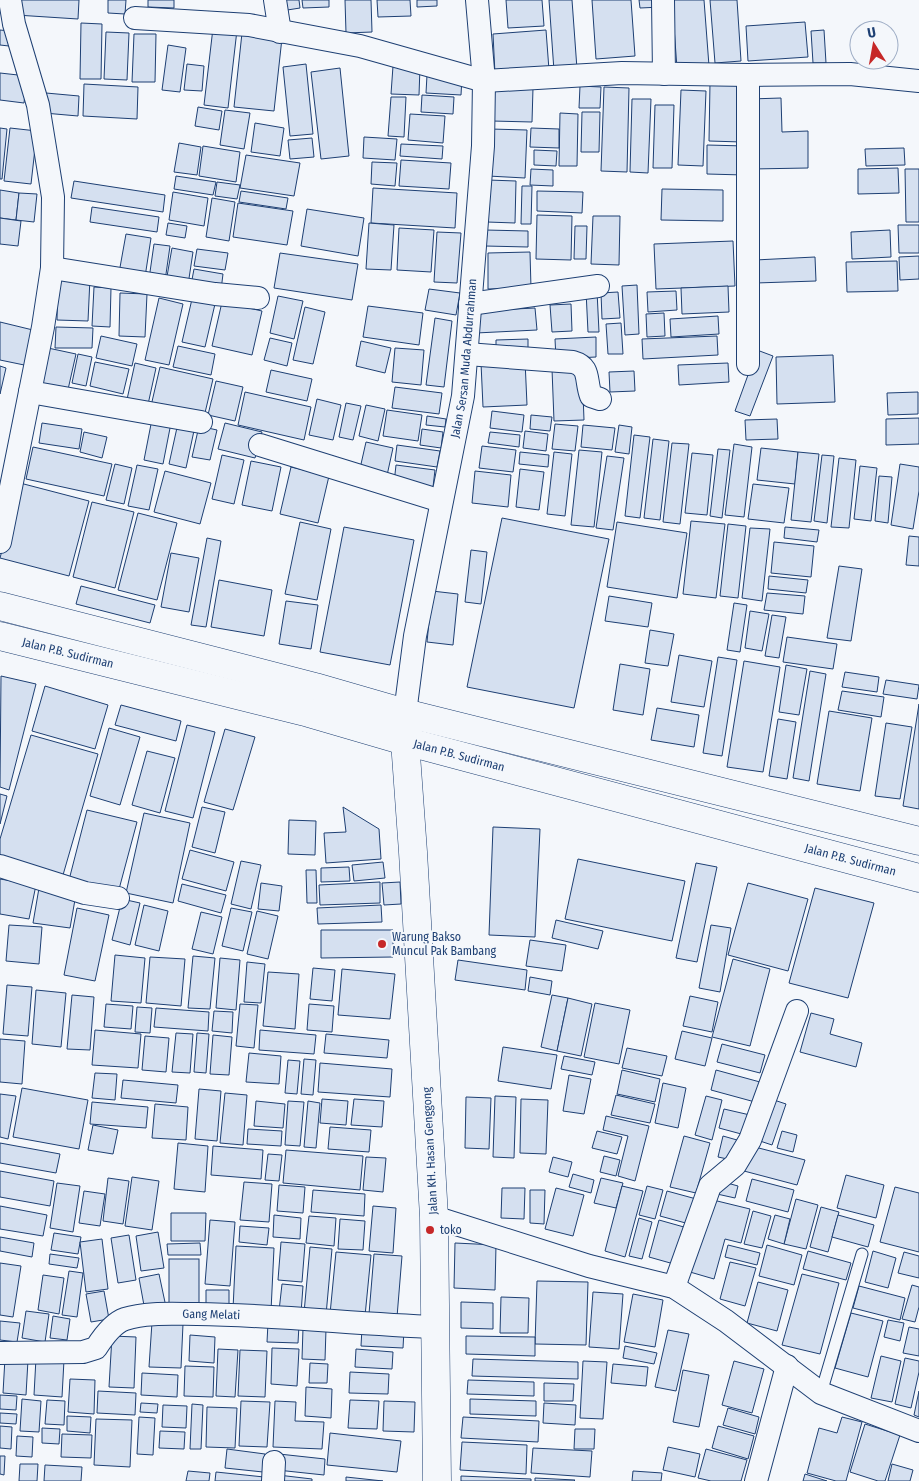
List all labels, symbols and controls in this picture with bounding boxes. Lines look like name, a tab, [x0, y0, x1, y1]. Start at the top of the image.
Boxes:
north arrow	[849, 20, 899, 70]
text: U	[866, 24, 877, 42]
street label: Jalan Sersan Muda Abdurrahman	[448, 278, 479, 439]
street label: Jalan P.B. Sudirman	[21, 635, 115, 671]
street label: Jalan P.B. Sudirman	[412, 737, 506, 774]
street label: Jalan P.B. Sudirman	[803, 841, 898, 879]
place label: Warung Bakso Muncul Pak Bambang	[392, 930, 497, 958]
marker: Warung Bakso Muncul Pak Bambang	[376, 938, 388, 950]
street label: Jalan KH. Hasan Genggong	[420, 1086, 440, 1215]
place label: toko	[440, 1223, 462, 1237]
marker: toko	[424, 1224, 436, 1236]
street label: Gang Melati	[182, 1307, 241, 1322]

